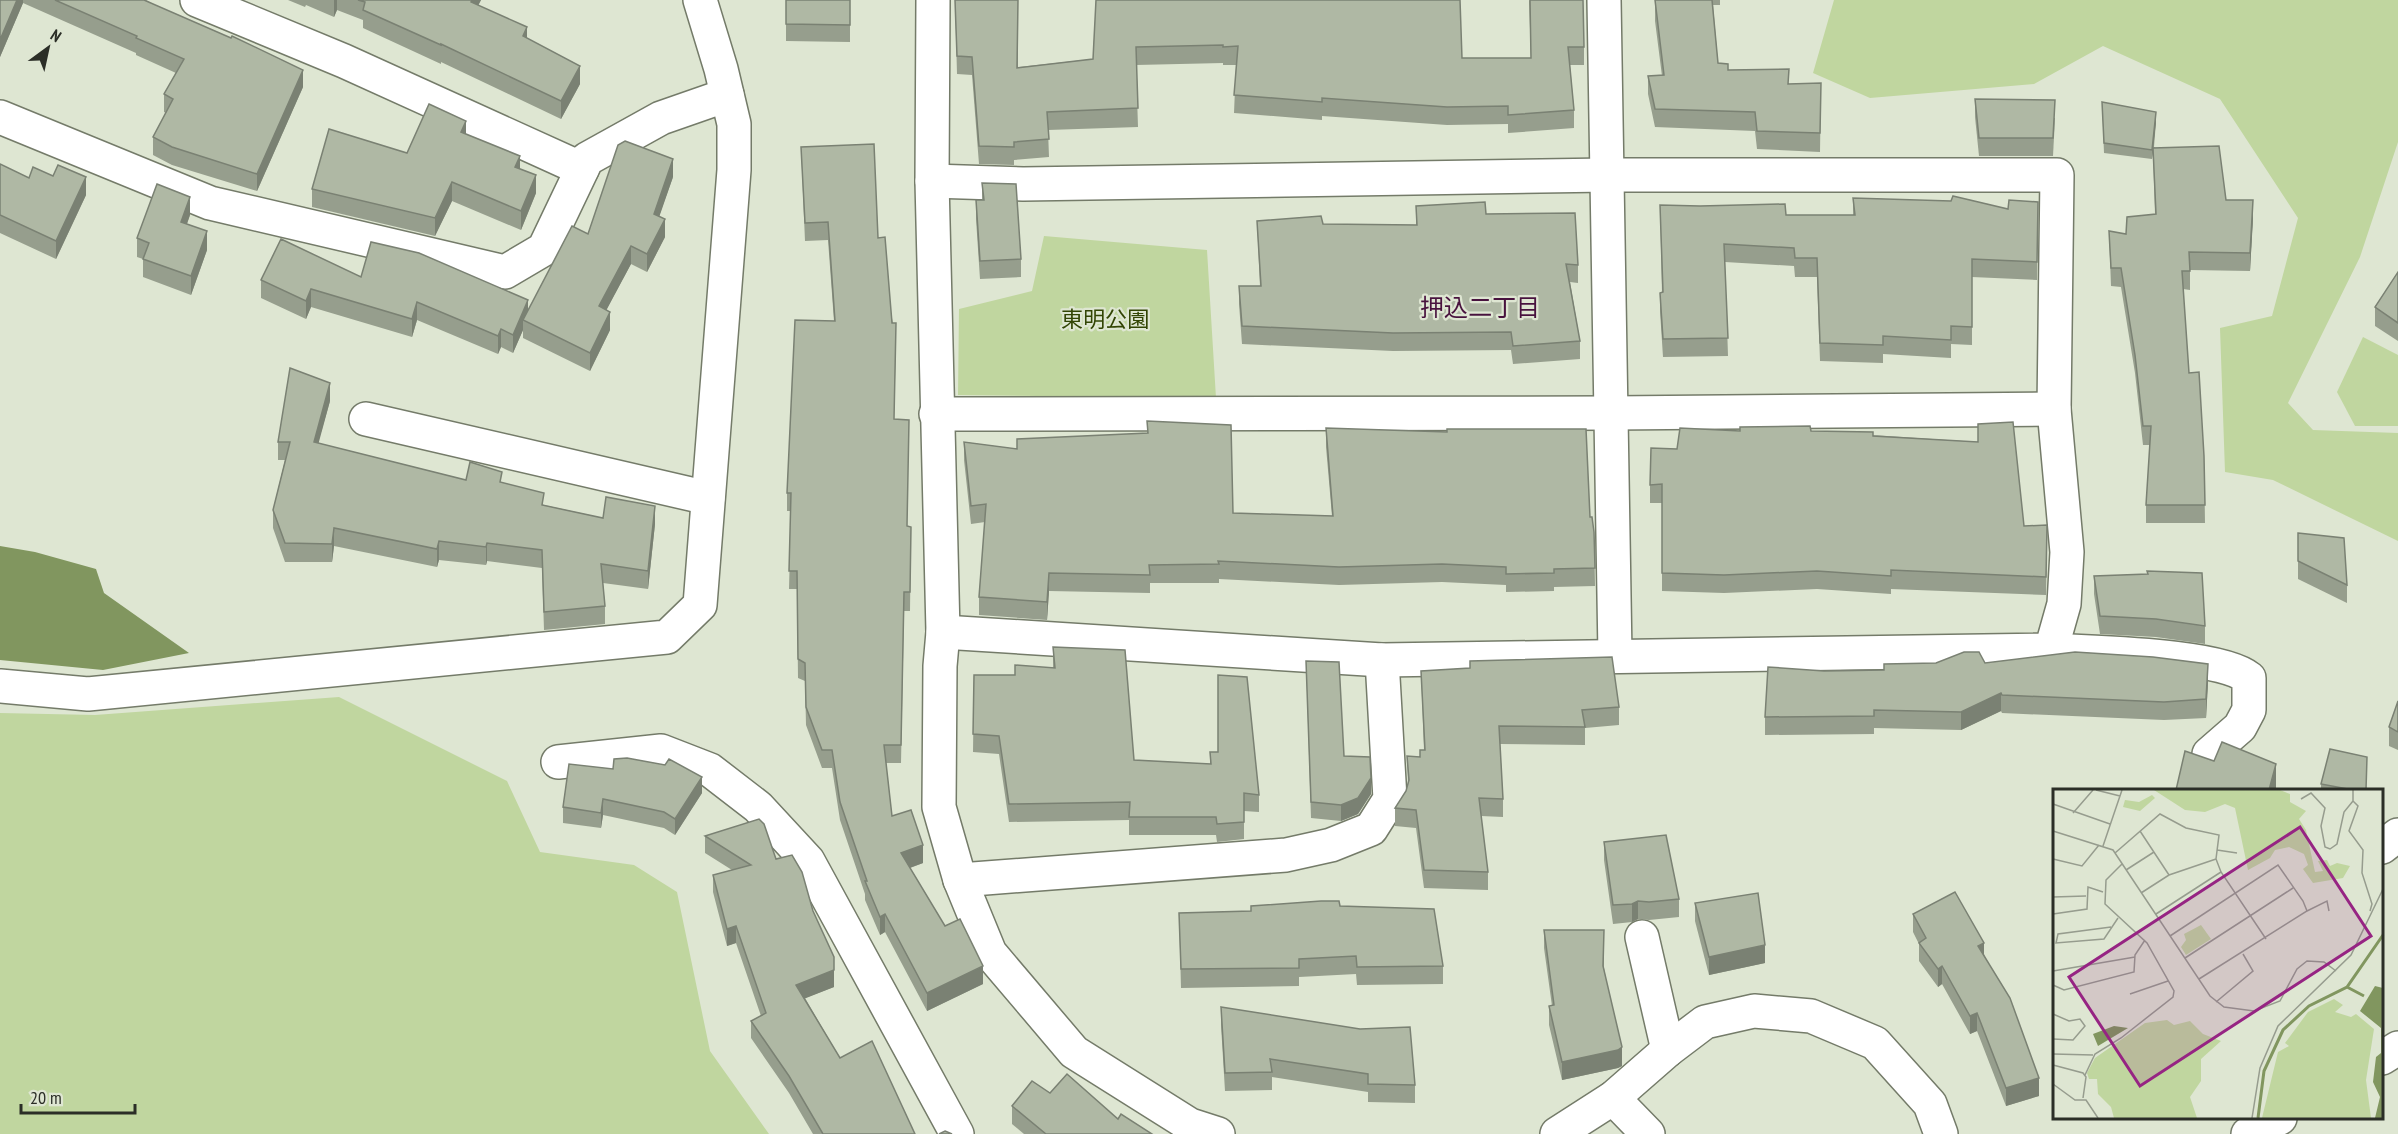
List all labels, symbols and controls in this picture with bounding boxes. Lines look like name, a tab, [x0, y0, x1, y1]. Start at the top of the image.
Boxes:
north arrow	[18, 18, 78, 78]
text: N	[47, 25, 65, 46]
district label: 押込二丁目	[1420, 292, 1540, 323]
park label: 東明公園	[1061, 305, 1149, 333]
inset map	[2053, 789, 2383, 1119]
scale bar	[21, 1077, 135, 1115]
text: 20 m	[30, 1086, 62, 1109]

